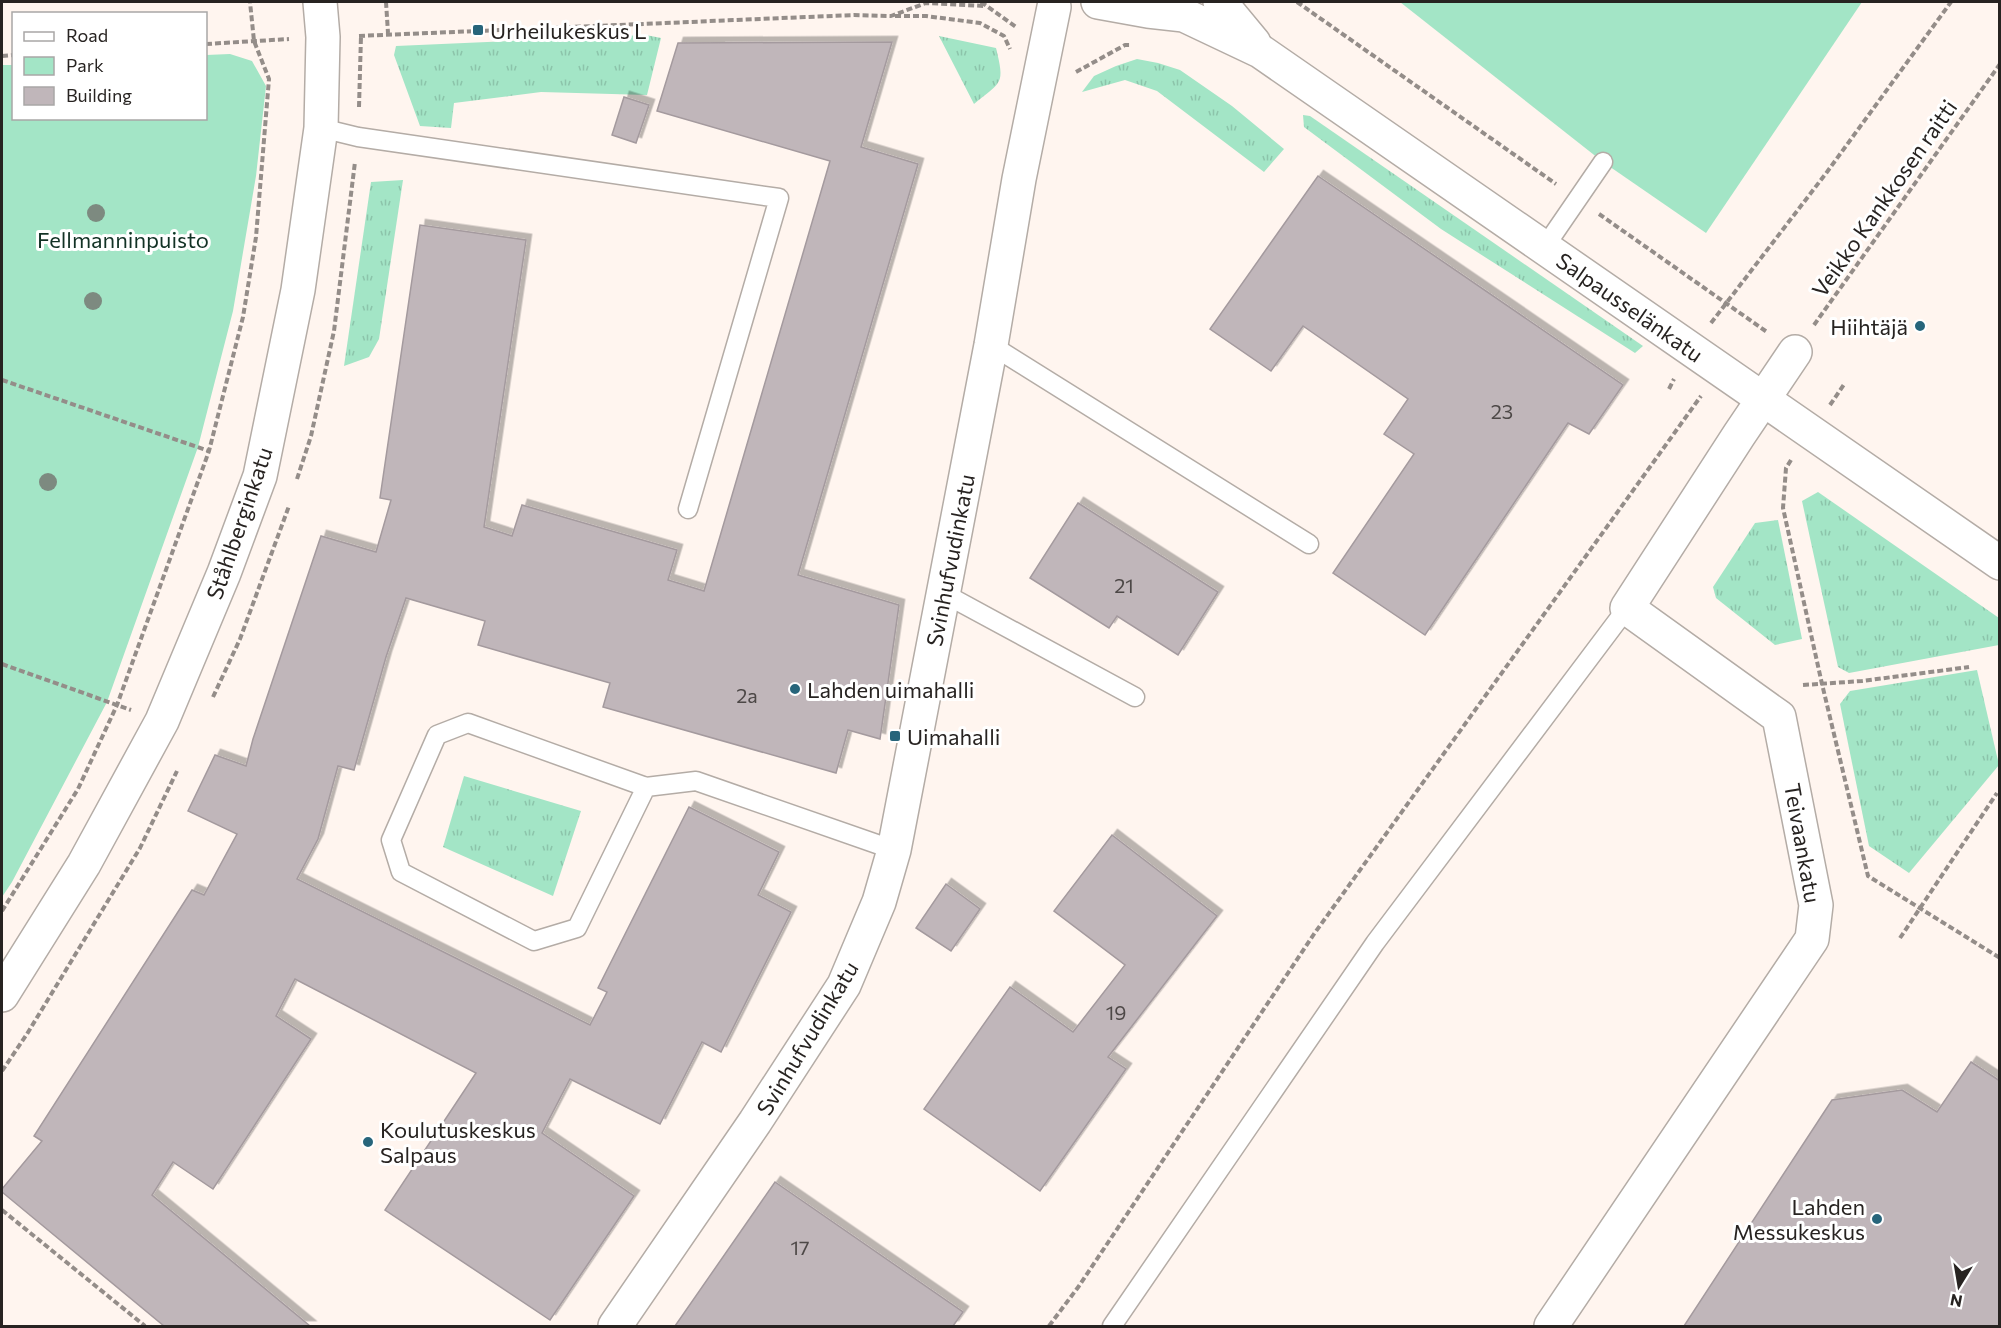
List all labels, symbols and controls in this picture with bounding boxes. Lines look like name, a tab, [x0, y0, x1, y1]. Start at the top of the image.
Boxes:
legend	[12, 12, 207, 120]
place label: Urheilukeskus L	[490, 17, 647, 44]
marker: Urheilukeskus L	[471, 23, 485, 37]
text: Road	[66, 24, 108, 46]
text: Park	[66, 54, 104, 76]
text: Building	[66, 84, 132, 106]
street label: Veikko Kankkosen raitti	[1806, 94, 1962, 302]
park label: Fellmanninpuisto	[37, 226, 209, 253]
street label: Salpausselänkatu	[1552, 246, 1708, 368]
place label: Hiihtäjä	[1830, 313, 1908, 340]
marker: Hiihtäjä	[1913, 319, 1927, 333]
house number: 23	[1491, 399, 1513, 423]
street label: Ståhlberginkatu	[200, 443, 278, 603]
street label: Svinhufvudinkatu	[920, 472, 980, 648]
house number: 21	[1114, 573, 1134, 597]
place label: Lahden uimahalli	[807, 676, 974, 703]
marker: Lahden uimahalli	[788, 682, 802, 696]
house number: 2a	[736, 683, 758, 707]
place label: Uimahalli	[907, 723, 1000, 750]
marker: Uimahalli	[888, 729, 902, 743]
street label: Teivaankatu	[1779, 781, 1827, 905]
street label: Svinhufvudinkatu	[750, 956, 864, 1120]
house number: 19	[1106, 1000, 1126, 1024]
place label: Koulutuskeskus Salpaus	[380, 1116, 536, 1168]
marker: Koulutuskeskus Salpaus	[361, 1135, 375, 1149]
place label: Lahden Messukeskus	[1733, 1193, 1865, 1245]
marker: Lahden Messukeskus	[1870, 1212, 1884, 1226]
house number: 17	[790, 1235, 810, 1259]
north arrow	[1929, 1256, 1989, 1316]
text: N	[1948, 1291, 1964, 1312]

